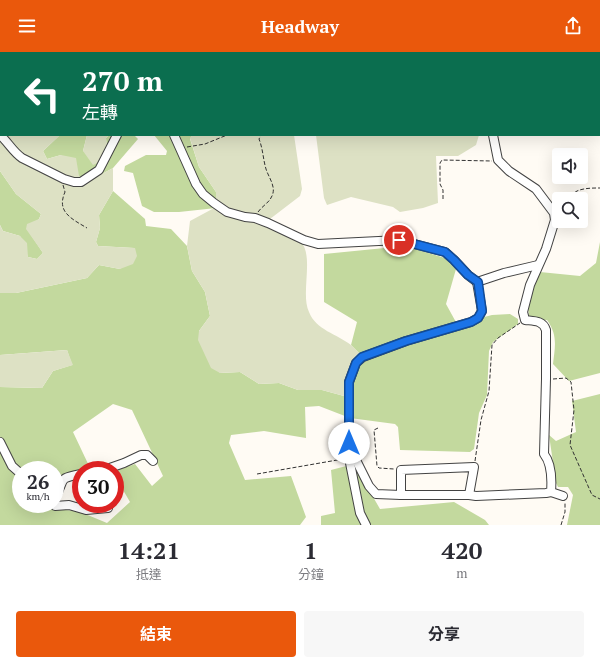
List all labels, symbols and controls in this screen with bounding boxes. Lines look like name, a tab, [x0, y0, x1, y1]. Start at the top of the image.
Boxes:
text: Headway	[261, 14, 339, 38]
icon: menu	[16, 15, 38, 37]
icon: share	[562, 15, 584, 37]
text: 270 m	[82, 62, 163, 99]
icon: left	[16, 68, 68, 120]
text: 左轉	[82, 100, 118, 124]
map controls	[552, 148, 588, 228]
button: sound	[552, 148, 588, 184]
button: search	[552, 192, 588, 228]
pin	[382, 223, 416, 257]
icon: arrive	[388, 229, 410, 251]
position arrow	[328, 422, 370, 464]
speed limit sign: 30	[72, 461, 124, 513]
text: 26	[27, 468, 49, 495]
text: km/h	[26, 490, 50, 503]
text: 14:21	[118, 534, 180, 566]
text: 1	[304, 534, 318, 566]
text: 420	[442, 534, 482, 566]
text: m	[456, 564, 468, 582]
text: 抵達	[136, 565, 162, 583]
text: 分鐘	[298, 565, 324, 583]
button: 結束	[16, 611, 296, 657]
button: 分享	[304, 611, 584, 657]

